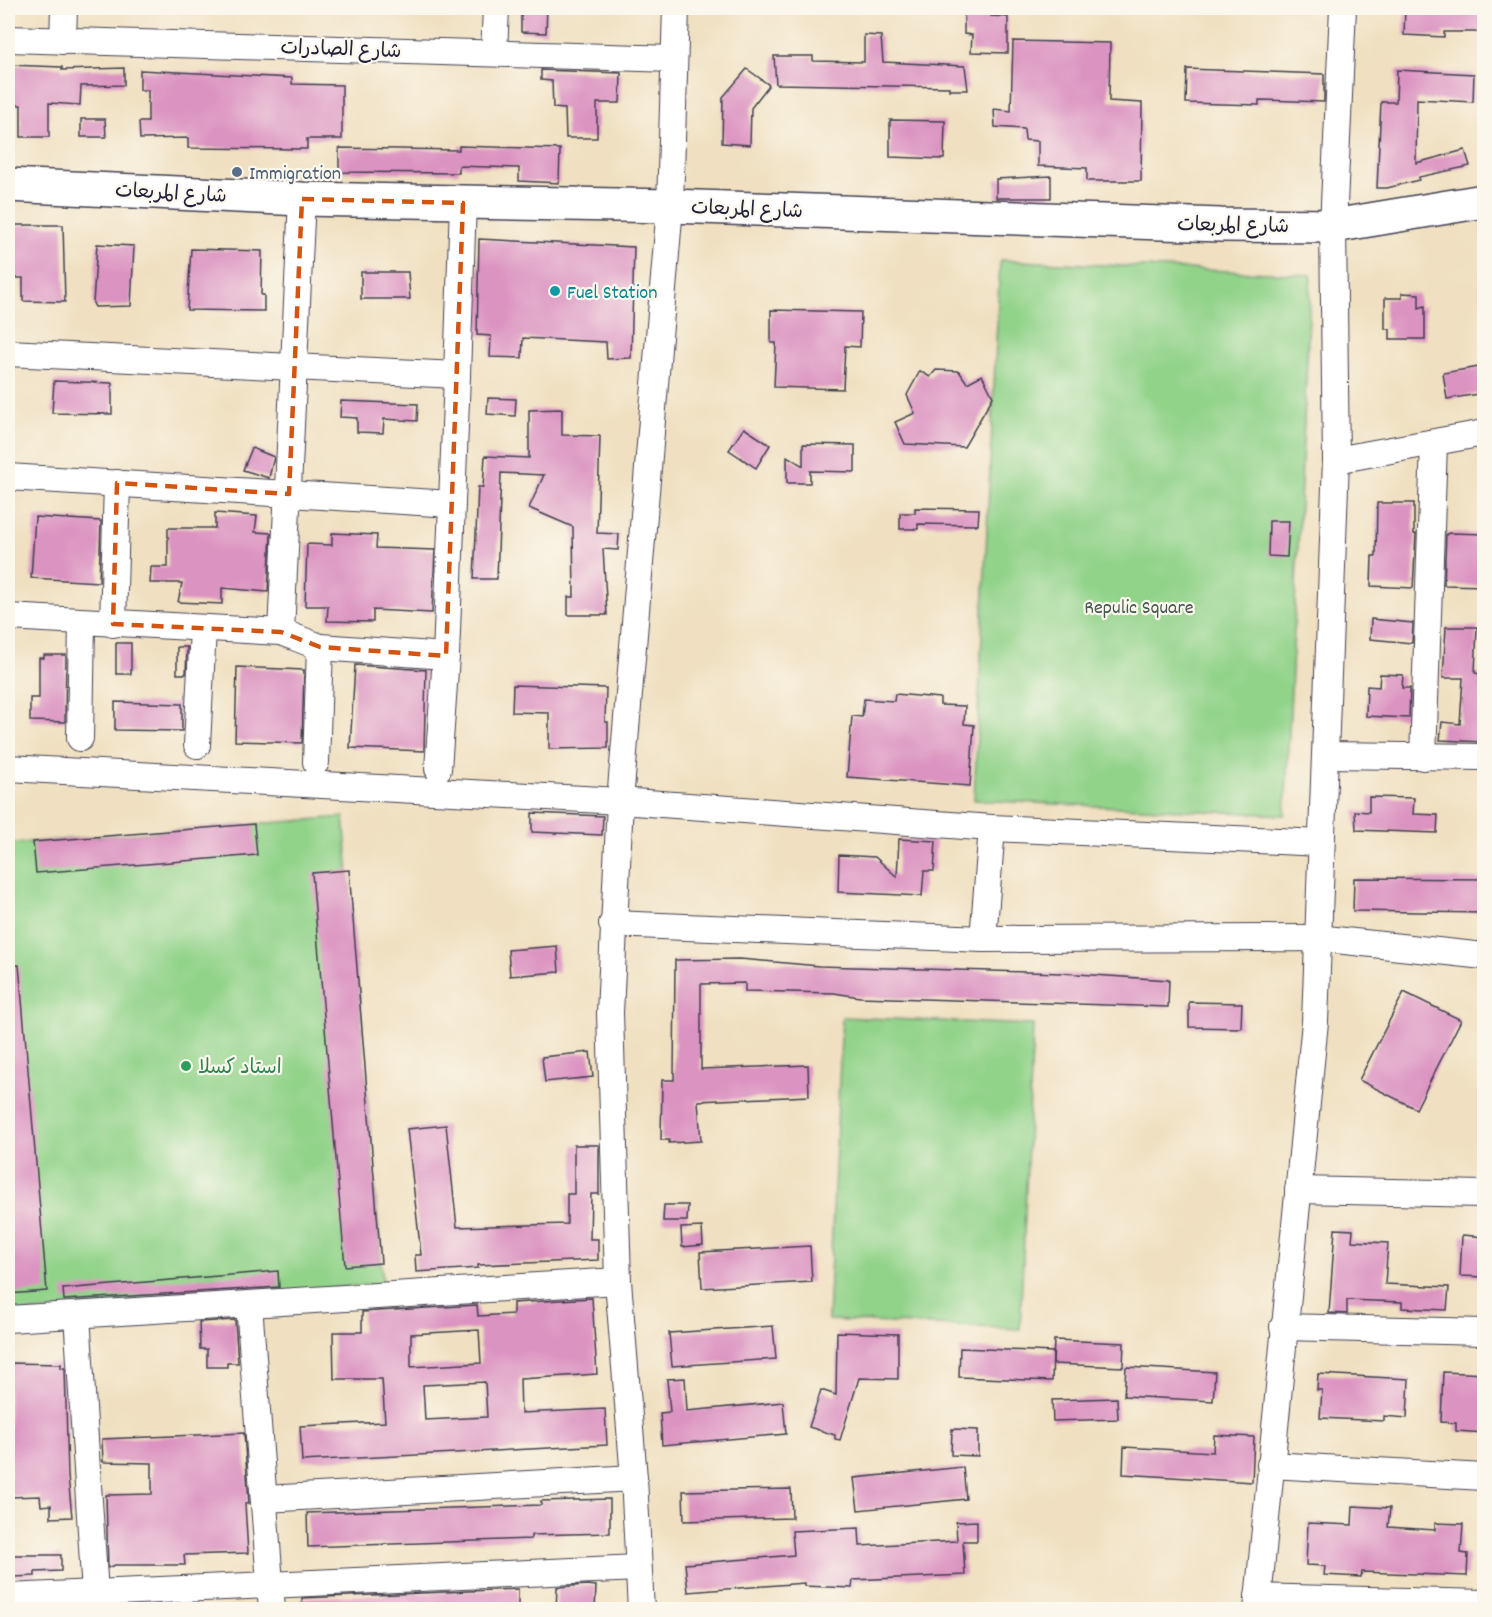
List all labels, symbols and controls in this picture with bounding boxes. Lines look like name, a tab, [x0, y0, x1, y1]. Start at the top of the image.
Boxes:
street label: شارع الصادرات	[280, 35, 402, 67]
place label: Immigration	[249, 161, 341, 189]
marker: Immigration	[230, 165, 244, 179]
street label: شارع المربعات	[114, 178, 227, 212]
street label: شارع المربعات	[690, 195, 803, 227]
street label: شارع المربعات	[1177, 212, 1289, 242]
place label: Fuel Station	[567, 280, 657, 308]
marker: Fuel Station	[548, 284, 562, 298]
park label: Repulic Square	[1084, 595, 1194, 623]
place label: استاد كسلا	[198, 1055, 282, 1083]
marker: استاد كسلا	[179, 1059, 193, 1073]

